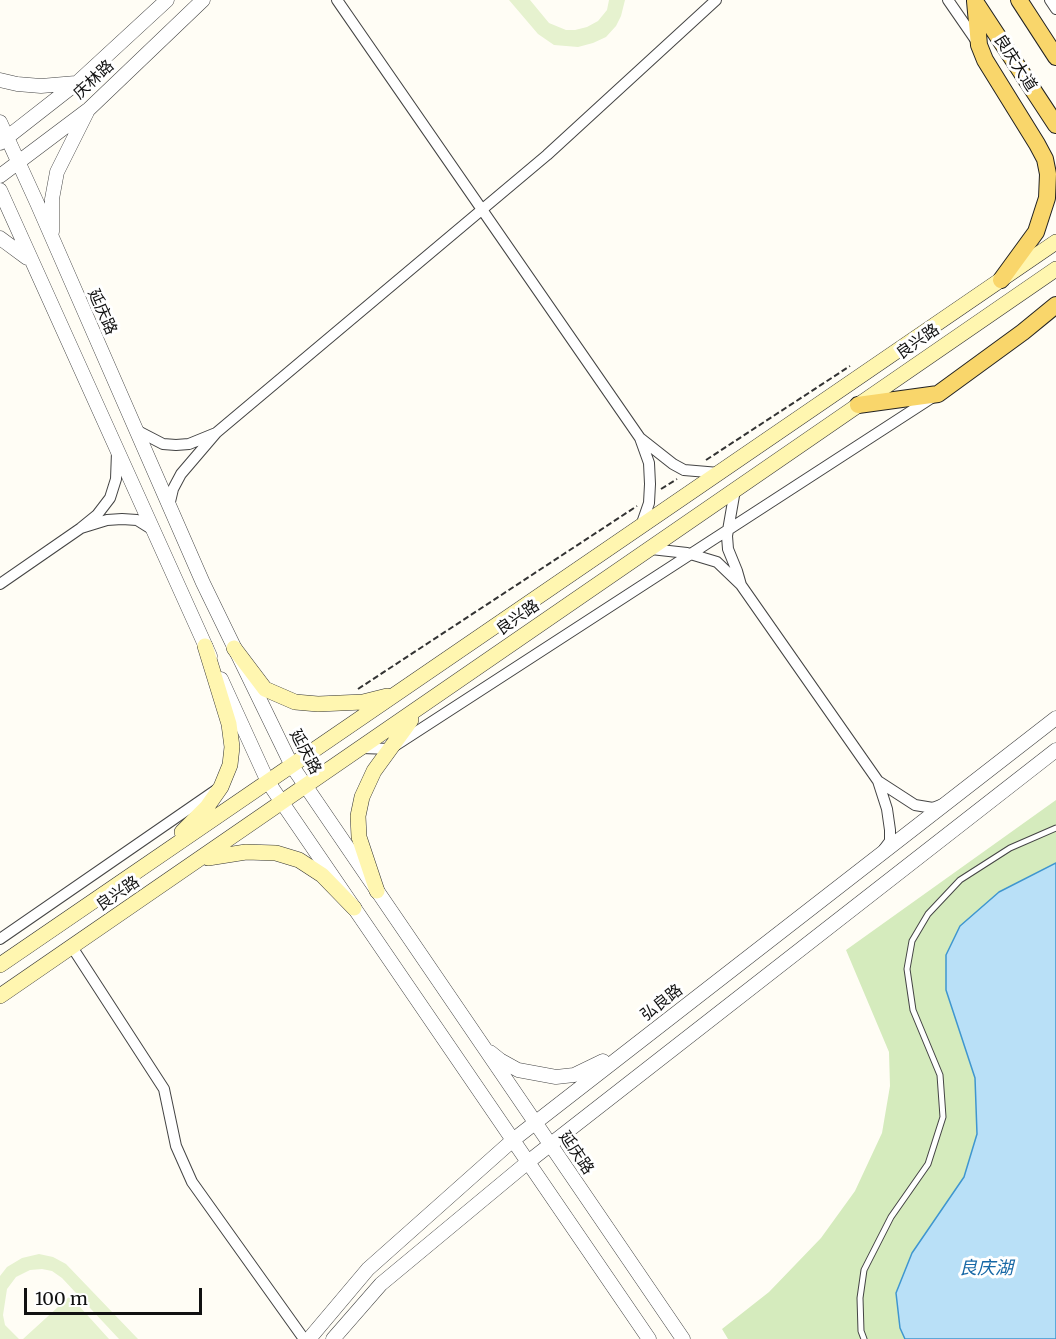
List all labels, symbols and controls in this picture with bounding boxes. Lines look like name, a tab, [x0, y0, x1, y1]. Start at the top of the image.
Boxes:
street label: 良庆大道	[990, 31, 1040, 95]
street label: 庆林路	[70, 57, 118, 103]
street label: 延庆路	[83, 286, 121, 338]
street label: 良兴路	[893, 320, 943, 364]
street label: 良兴路	[493, 596, 543, 640]
street label: 延庆路	[285, 726, 325, 778]
street label: 良兴路	[93, 873, 143, 915]
street label: 弘良路	[637, 981, 687, 1025]
street label: 延庆路	[555, 1128, 597, 1178]
water label: 良庆湖	[959, 1258, 1013, 1280]
scale bar	[27, 1276, 206, 1314]
text: 100 m	[35, 1287, 88, 1310]

